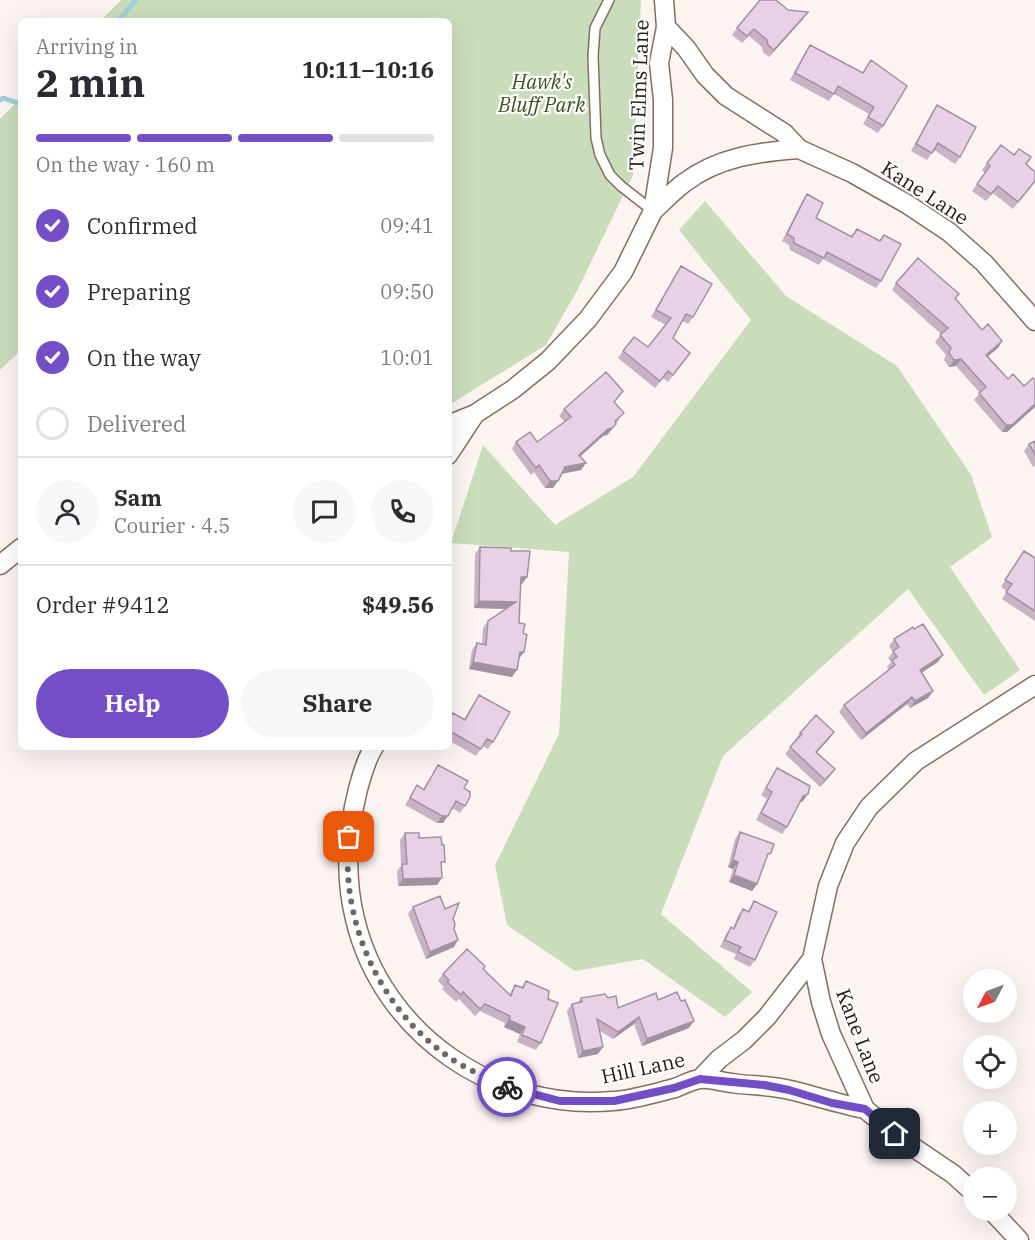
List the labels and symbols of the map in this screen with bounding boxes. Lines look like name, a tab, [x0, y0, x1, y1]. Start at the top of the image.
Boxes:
street label: Twin Elms Lane	[622, 19, 655, 171]
park label: Hawk's Bluff Park	[497, 68, 586, 118]
street label: Kane Lane	[876, 154, 974, 231]
pin	[323, 811, 374, 862]
north arrow	[963, 969, 1017, 1023]
street label: Kane Lane	[830, 985, 891, 1087]
street label: Hill Lane	[599, 1045, 687, 1090]
courier	[477, 1057, 537, 1117]
pin	[869, 1108, 920, 1159]

